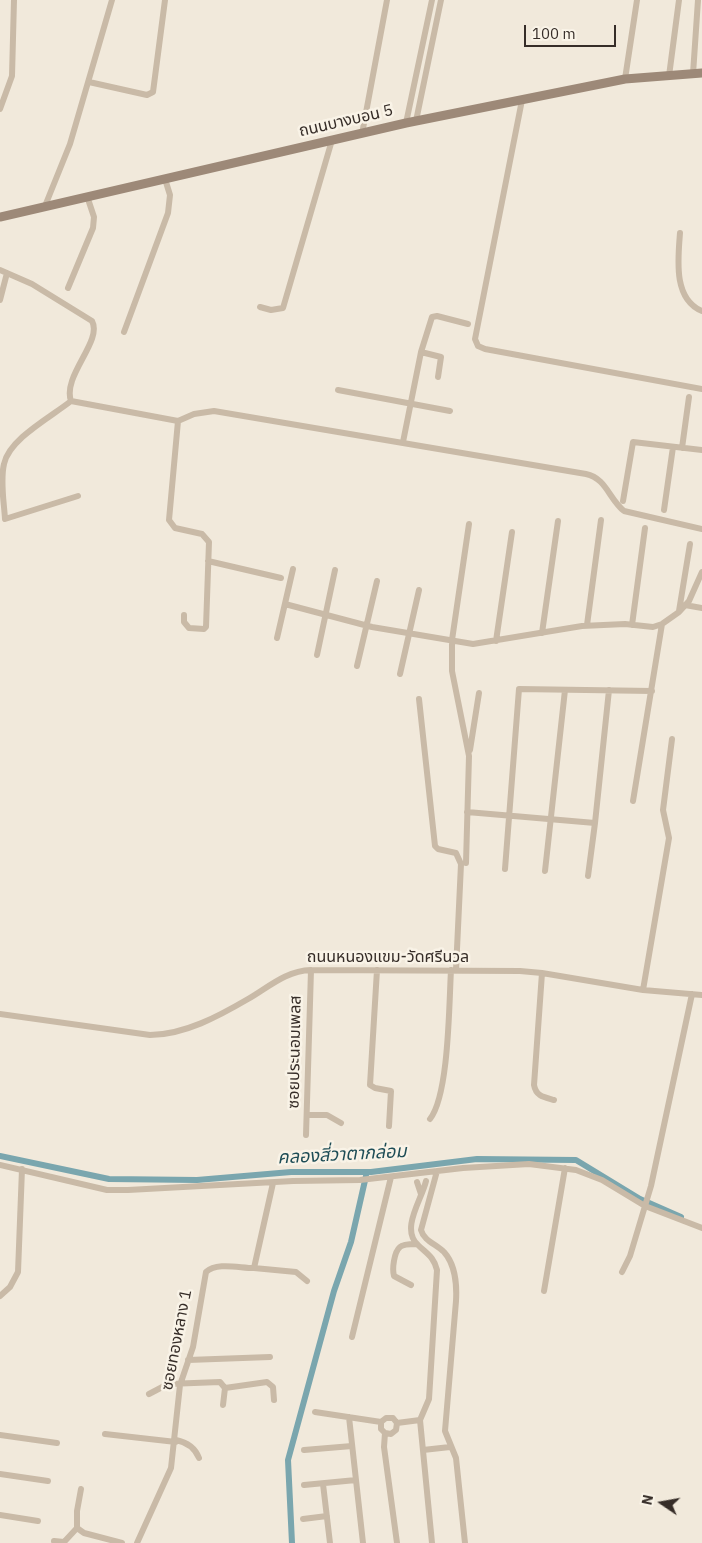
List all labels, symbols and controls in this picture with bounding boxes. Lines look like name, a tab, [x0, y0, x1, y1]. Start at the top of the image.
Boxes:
scale bar	[527, 15, 620, 47]
text: 100 m	[532, 24, 576, 43]
street label: ถนนบางบอน 5	[297, 101, 395, 141]
street label: ถนนหนองแขม-วัดศรีนวล	[307, 947, 469, 967]
street label: ซอยประนอมเพลส	[284, 995, 306, 1109]
water label: คลองสี่วาตากล่อม	[277, 1141, 407, 1169]
street label: ซอยทองหลาง 1	[158, 1288, 196, 1392]
north arrow	[637, 1478, 687, 1528]
text: N	[637, 1493, 657, 1507]

